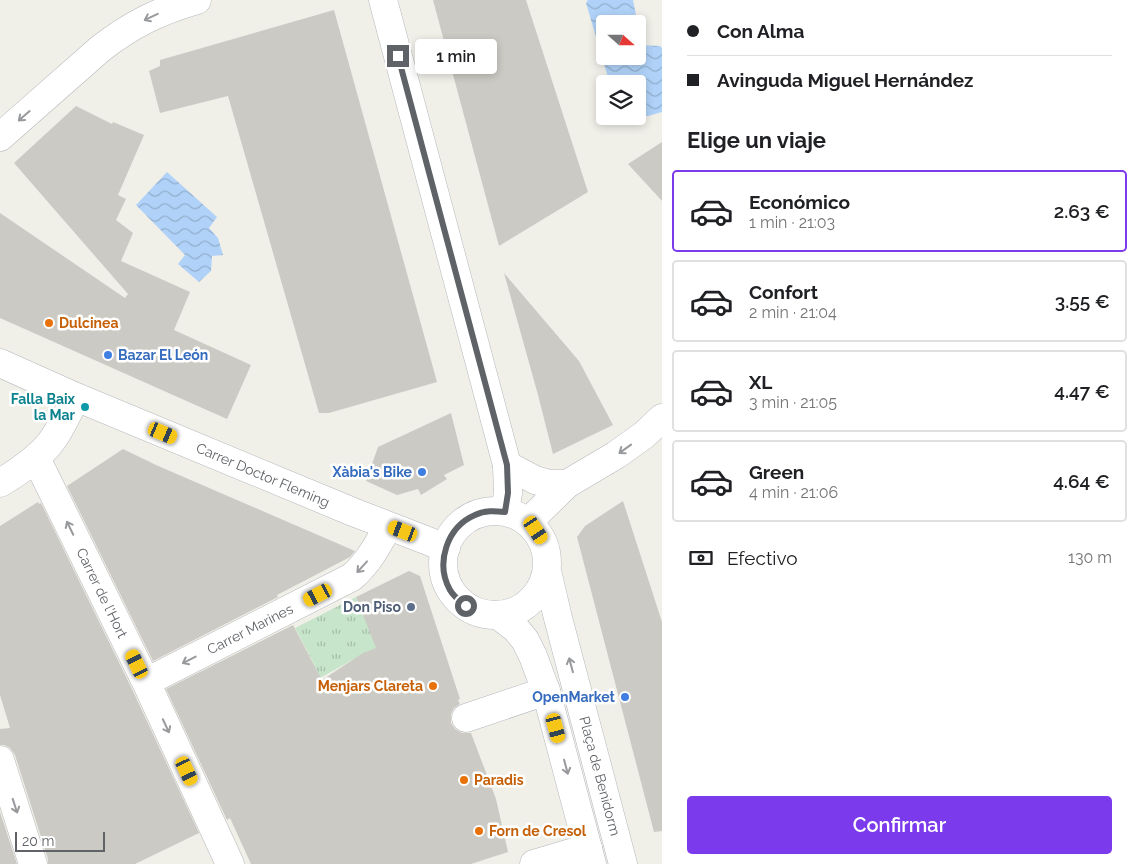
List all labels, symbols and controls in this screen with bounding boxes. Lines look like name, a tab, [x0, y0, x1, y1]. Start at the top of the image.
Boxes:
one-way arrow	[144, 12, 159, 22]
north arrow	[596, 15, 646, 65]
map controls	[596, 15, 646, 125]
text: Con Alma	[717, 20, 804, 42]
callout: 1 min	[416, 38, 498, 74]
route end	[387, 45, 409, 67]
text: 1 min	[436, 47, 476, 66]
text: Avinguda Miguel Hernández	[717, 69, 973, 91]
button: layers	[596, 75, 646, 125]
one-way arrow	[17, 110, 30, 122]
text: Elige un viaje	[687, 127, 826, 153]
icon: car	[689, 189, 734, 234]
text: Económico	[749, 191, 850, 213]
text: 2.63 €	[1054, 200, 1110, 222]
text: 1 min · 21:03	[749, 213, 835, 232]
icon: car	[689, 279, 734, 324]
text: Confort	[749, 281, 818, 303]
text: 3.55 €	[1055, 290, 1110, 312]
text: 2 min · 21:04	[749, 303, 837, 322]
place label: Dulcinea	[59, 315, 118, 331]
marker: Dulcinea	[43, 317, 55, 329]
place label: Bazar El León	[118, 347, 208, 363]
marker: Bazar El León	[102, 349, 114, 361]
icon: car	[689, 369, 734, 414]
text: XL	[749, 371, 772, 393]
text: 4.47 €	[1054, 380, 1110, 402]
place label: Falla Baix la Mar	[11, 391, 76, 423]
text: 3 min · 21:05	[749, 393, 837, 412]
marker: Falla Baix la Mar	[79, 401, 91, 413]
car	[146, 420, 179, 446]
street label: Carrer Doctor Fleming	[194, 440, 332, 510]
one-way arrow	[618, 444, 632, 454]
icon: car	[689, 459, 734, 504]
text: Green	[749, 461, 804, 483]
place label: Xàbia's Bike	[332, 464, 413, 480]
marker: Xàbia's Bike	[416, 466, 428, 478]
text: 4.64 €	[1053, 470, 1110, 492]
text: 4 min · 21:06	[749, 483, 838, 502]
car	[521, 513, 550, 547]
car	[386, 519, 419, 543]
one-way arrow	[65, 521, 74, 536]
icon: cash	[687, 544, 715, 572]
street label: Carrer de l'Hort	[73, 545, 131, 641]
text: Efectivo	[727, 547, 798, 569]
text: 130 m	[1068, 548, 1112, 567]
one-way arrow	[356, 560, 368, 573]
car	[301, 582, 334, 608]
route start	[455, 595, 477, 617]
place label: Don Piso	[343, 599, 402, 615]
street label: Carrer Marines	[204, 600, 296, 658]
marker: Don Piso	[405, 601, 417, 613]
car	[123, 647, 150, 681]
one-way arrow	[182, 656, 197, 665]
one-way arrow	[565, 657, 575, 673]
place label: Menjars Clareta	[318, 678, 423, 694]
marker: Menjars Clareta	[427, 680, 439, 692]
place label: OpenMarket	[532, 689, 616, 705]
marker: OpenMarket	[619, 691, 631, 703]
car	[544, 712, 567, 744]
street label: Plaça de Benidorm	[576, 714, 624, 838]
one-way arrow	[162, 718, 171, 733]
car	[173, 754, 200, 788]
one-way arrow	[562, 759, 571, 775]
place label: Paradis	[474, 772, 524, 788]
marker: Paradis	[458, 774, 470, 786]
button: Confirmar	[687, 796, 1112, 854]
one-way arrow	[11, 798, 20, 814]
place label: Forn de Cresol	[489, 823, 587, 839]
marker: Forn de Cresol	[473, 825, 485, 837]
scale bar	[15, 829, 105, 852]
text: 20 m	[22, 833, 54, 849]

